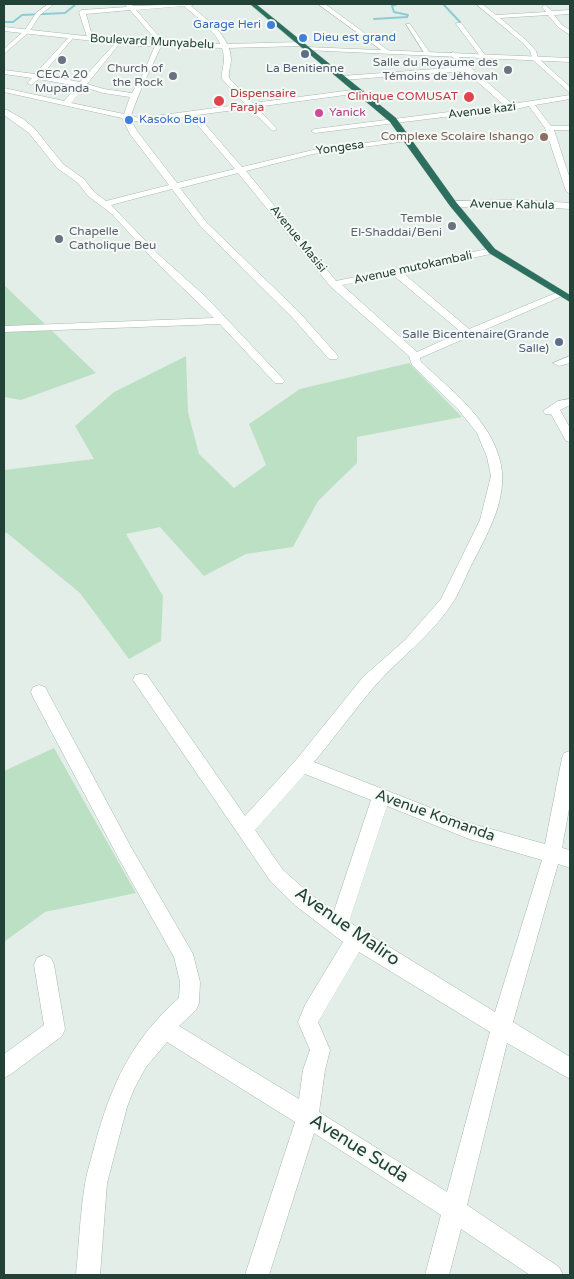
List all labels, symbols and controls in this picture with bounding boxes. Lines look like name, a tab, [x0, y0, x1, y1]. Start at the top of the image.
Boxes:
place label: Garage Heri	[193, 18, 261, 32]
marker: Garage Heri	[265, 19, 277, 31]
place label: Dieu est grand	[313, 31, 396, 45]
street label: Boulevard Munyabelu	[89, 32, 215, 52]
marker: Dieu est grand	[297, 32, 309, 44]
marker: La Benitienne	[299, 48, 311, 60]
marker: CECA 20 Mupanda	[56, 54, 68, 66]
place label: Salle du Royaume des Témoins de Jéhovah	[373, 56, 498, 84]
place label: Church of the Rock	[107, 62, 163, 90]
place label: La Benitienne	[266, 62, 344, 76]
marker: Salle du Royaume des Témoins de Jéhovah	[502, 64, 514, 76]
place label: CECA 20 Mupanda	[35, 68, 89, 96]
marker: Church of the Rock	[167, 70, 179, 82]
place label: Dispensaire Faraja	[230, 87, 296, 115]
place label: Clinique COMUSAT	[347, 90, 458, 104]
marker: Clinique COMUSAT	[462, 90, 476, 104]
marker: Dispensaire Faraja	[212, 94, 226, 108]
street label: Avenue kazi	[447, 100, 517, 122]
place label: Yanick	[329, 106, 366, 120]
marker: Yanick	[313, 107, 325, 119]
place label: Kasoko Beu	[139, 113, 206, 127]
marker: Kasoko Beu	[123, 114, 135, 126]
place label: Complexe Scolaire Ishango	[381, 130, 534, 144]
marker: Complexe Scolaire Ishango	[538, 131, 550, 143]
street label: Yongesa	[315, 138, 365, 158]
street label: Avenue Kahula	[469, 197, 555, 213]
street label: Avenue Masisi	[267, 203, 329, 275]
place label: Temble El-Shaddai/Beni	[351, 212, 442, 240]
marker: Temble El-Shaddai/Beni	[446, 220, 458, 232]
place label: Chapelle Catholique Beu	[69, 225, 156, 253]
marker: Chapelle Catholique Beu	[53, 233, 65, 245]
street label: Avenue mutokambali	[353, 248, 473, 288]
place label: Salle Bicentenaire(Grande Salle)	[402, 328, 549, 356]
marker: Salle Bicentenaire(Grande Salle)	[553, 336, 565, 348]
street label: Avenue Komanda	[373, 786, 497, 846]
street label: Avenue Maliro	[290, 883, 404, 971]
street label: Avenue Suda	[306, 1110, 412, 1188]

